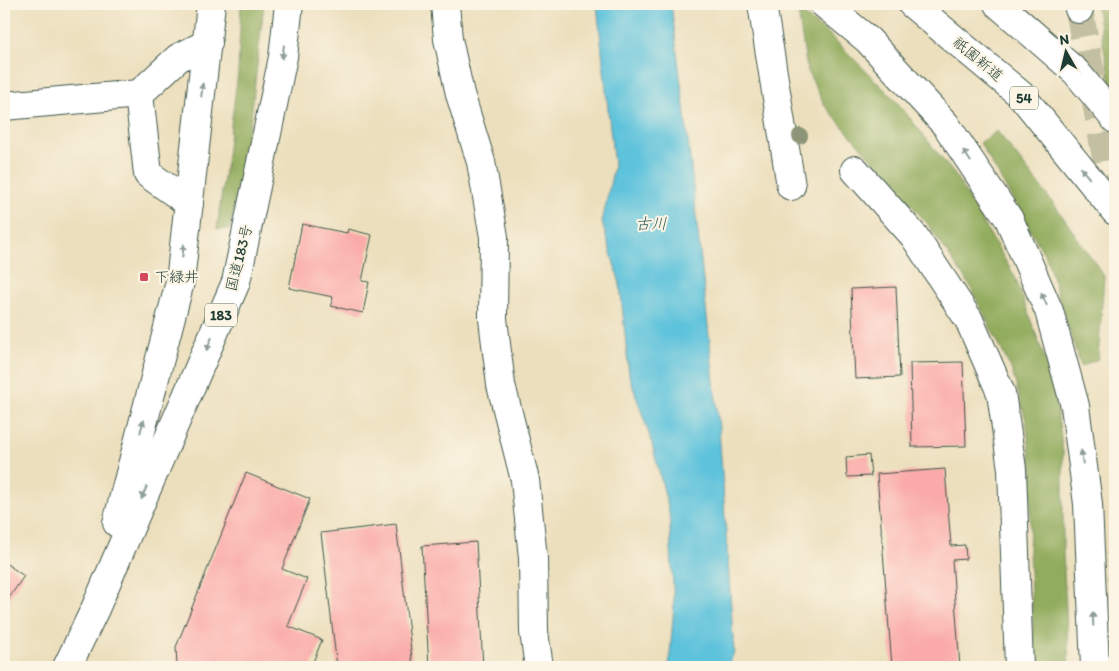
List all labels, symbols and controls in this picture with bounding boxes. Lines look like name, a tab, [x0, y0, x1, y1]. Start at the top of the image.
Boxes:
north arrow	[1042, 28, 1092, 78]
text: N	[1058, 31, 1070, 49]
street label: 祇園新道	[949, 33, 1007, 85]
one-way arrow	[279, 44, 287, 60]
one-way arrow	[198, 82, 206, 98]
road number: 54	[1010, 86, 1038, 110]
one-way arrow	[963, 150, 972, 163]
one-way arrow	[1079, 167, 1090, 180]
water label: 古川	[635, 214, 667, 233]
street label: 国道183号	[222, 223, 256, 293]
one-way arrow	[179, 243, 187, 259]
place label: 下緑井	[154, 268, 199, 286]
marker: 下緑井	[138, 271, 150, 283]
one-way arrow	[1039, 292, 1047, 306]
road number: 183	[205, 304, 237, 326]
one-way arrow	[204, 337, 212, 351]
one-way arrow	[138, 419, 146, 434]
one-way arrow	[1077, 448, 1085, 464]
one-way arrow	[140, 486, 148, 500]
one-way arrow	[1088, 610, 1096, 626]

